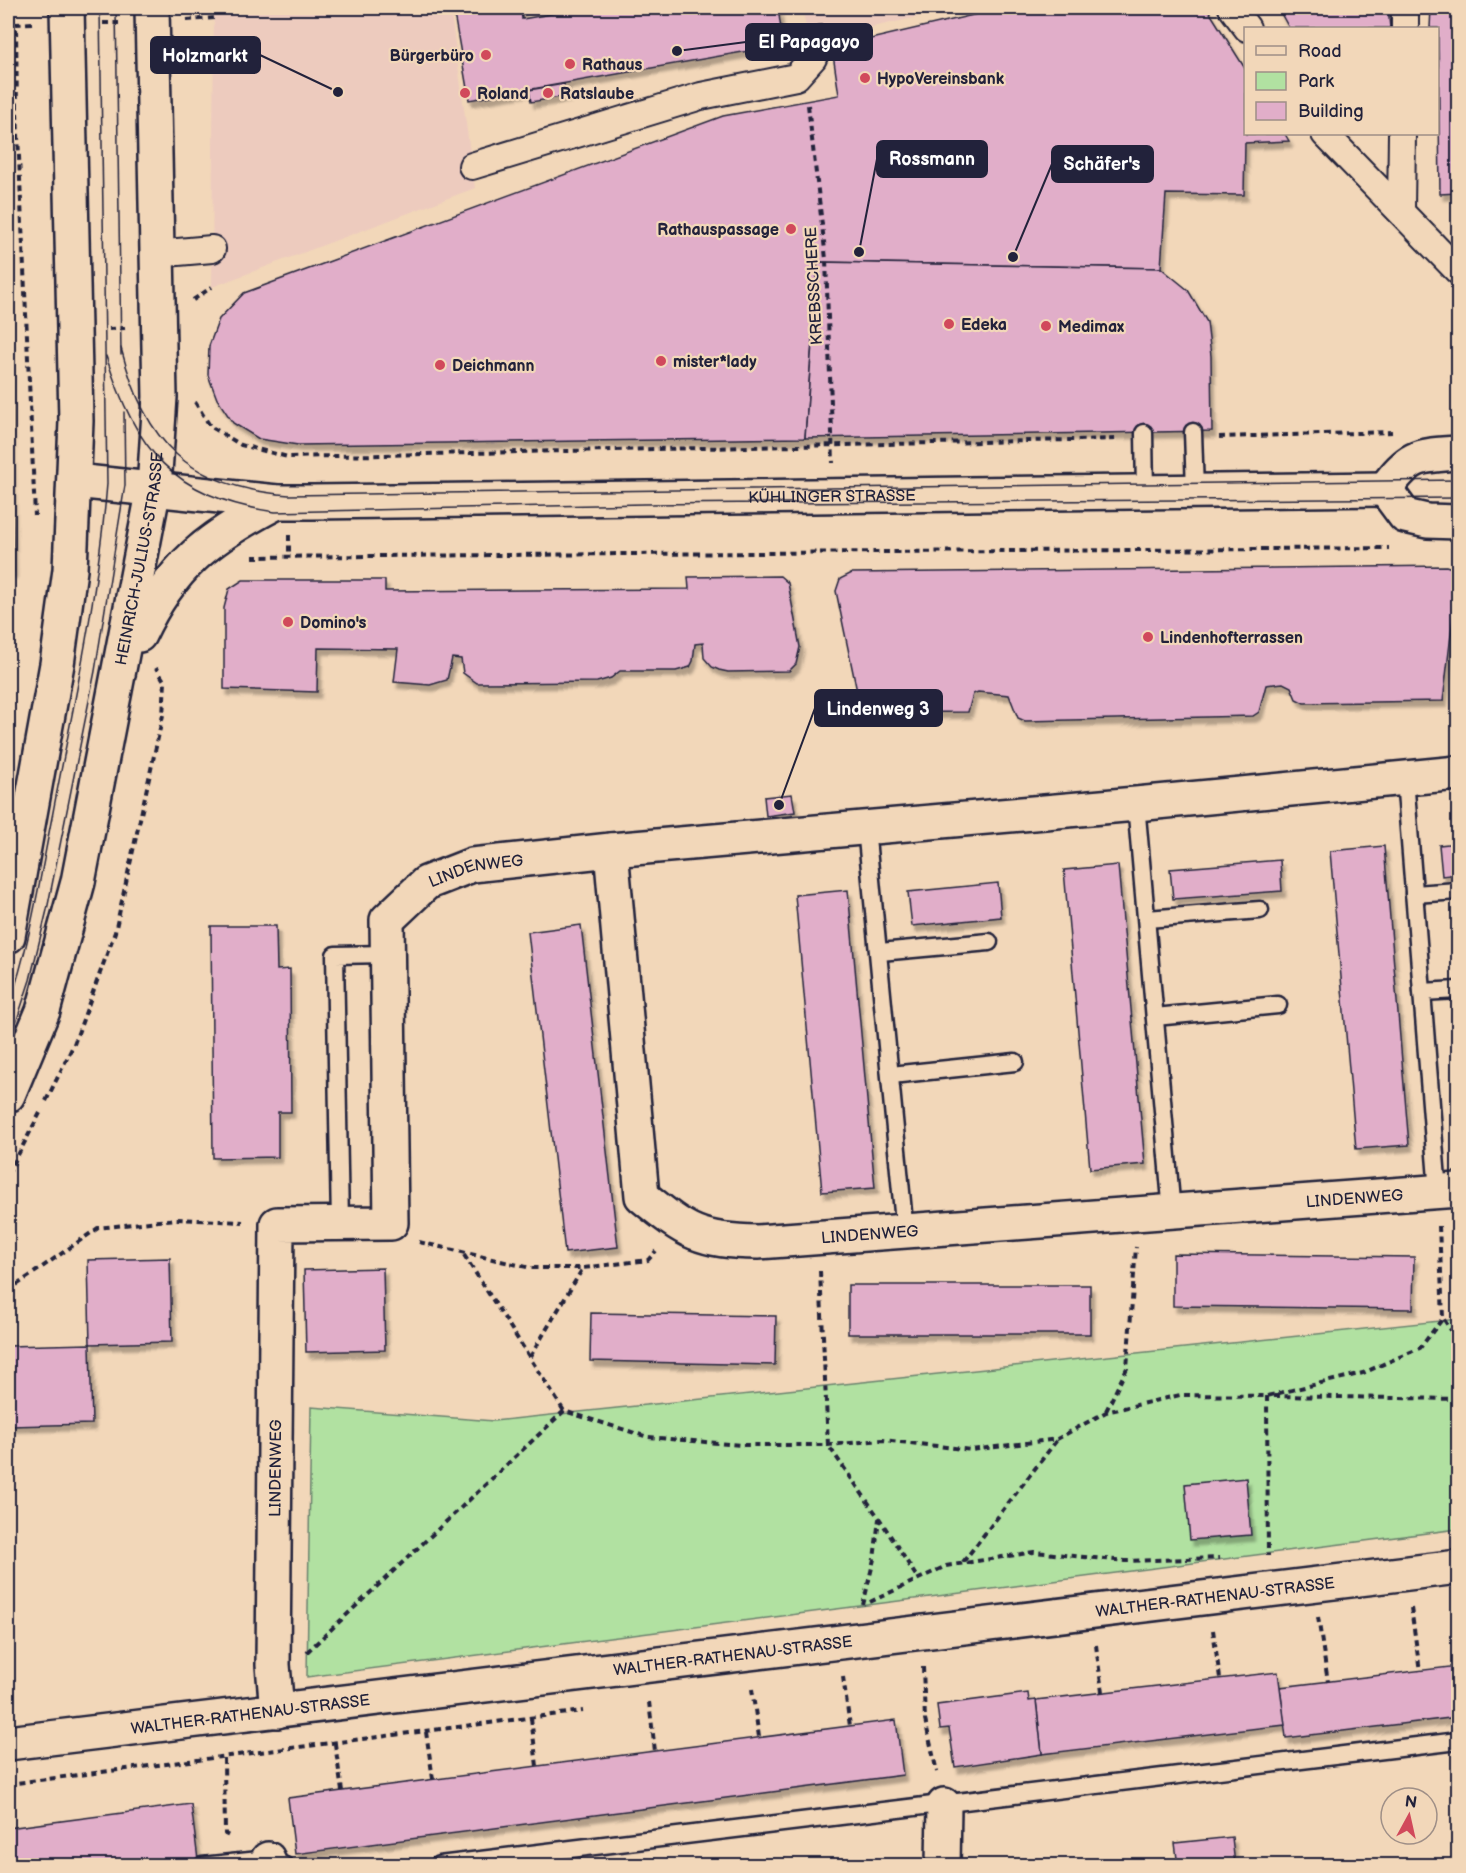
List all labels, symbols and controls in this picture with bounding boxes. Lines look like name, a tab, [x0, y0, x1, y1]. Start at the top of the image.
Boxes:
callout: El Papagayo	[746, 24, 872, 60]
legend	[1244, 27, 1439, 135]
text: El Papagayo	[758, 32, 860, 53]
callout: Holzmarkt	[151, 37, 260, 73]
text: Road	[1298, 41, 1342, 62]
text: Holzmarkt	[162, 46, 248, 67]
place label: Bürgerbüro	[390, 47, 474, 66]
marker: Bürgerbüro	[479, 48, 493, 62]
place label: Rathaus	[582, 56, 642, 75]
marker: Rathaus	[563, 57, 577, 71]
place label: HypoVereinsbank	[877, 70, 1005, 89]
marker: HypoVereinsbank	[858, 71, 872, 85]
text: Park	[1298, 71, 1334, 92]
place label: Roland	[477, 85, 529, 104]
place label: Ratslaube	[560, 85, 634, 104]
marker: Roland	[458, 86, 472, 100]
marker: Ratslaube	[541, 86, 555, 100]
text: Building	[1298, 101, 1364, 122]
callout: Rossmann	[877, 141, 987, 177]
callout: Schäfer's	[1052, 146, 1153, 182]
text: Rossmann	[889, 149, 975, 170]
text: Schäfer's	[1064, 154, 1141, 175]
place label: Rathauspassage	[657, 221, 779, 240]
marker: Rathauspassage	[784, 222, 798, 236]
street label: KREBSSCHERE	[802, 226, 827, 345]
place label: Edeka	[961, 316, 1007, 335]
marker: Edeka	[942, 317, 956, 331]
place label: Medimax	[1058, 318, 1124, 337]
marker: Medimax	[1039, 319, 1053, 333]
place label: mister*lady	[673, 353, 757, 372]
marker: mister*lady	[654, 354, 668, 368]
place label: Deichmann	[452, 357, 535, 376]
marker: Deichmann	[433, 358, 447, 372]
street label: HEINRICH-JULIUS-STRASSE	[112, 451, 167, 667]
street label: KÜHLINGER STRASSE	[748, 486, 916, 508]
place label: Domino's	[300, 614, 367, 633]
marker: Domino's	[281, 615, 295, 629]
place label: Lindenhofterrassen	[1160, 629, 1303, 648]
marker: Lindenhofterrassen	[1141, 630, 1155, 644]
callout: Lindenweg 3	[815, 690, 942, 726]
text: Lindenweg 3	[826, 699, 930, 720]
street label: LINDENWEG	[426, 852, 524, 892]
street label: LINDENWEG	[1305, 1186, 1404, 1212]
street label: LINDENWEG	[820, 1222, 919, 1248]
street label: LINDENWEG	[266, 1419, 286, 1517]
street label: WALTHER-RATHENAU-STRASSE	[1095, 1574, 1336, 1622]
street label: WALTHER-RATHENAU-STRASSE	[612, 1633, 853, 1680]
street label: WALTHER-RATHENAU-STRASSE	[130, 1691, 371, 1739]
north arrow	[1379, 1786, 1439, 1846]
text: N	[1404, 1792, 1418, 1813]

